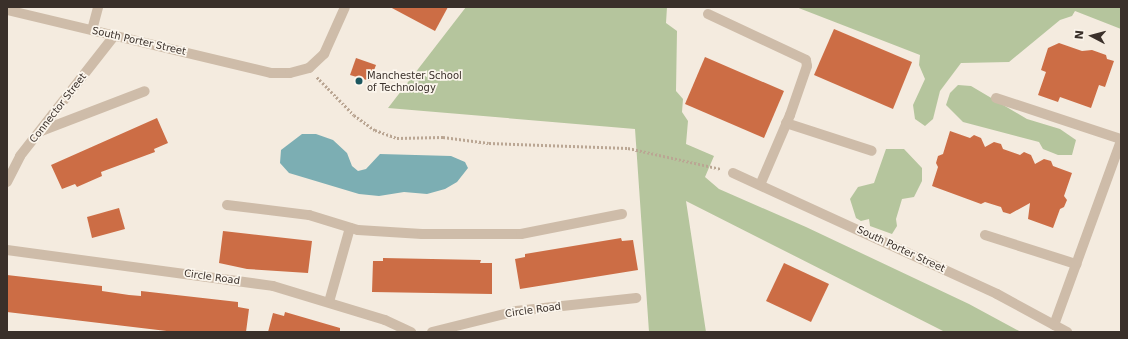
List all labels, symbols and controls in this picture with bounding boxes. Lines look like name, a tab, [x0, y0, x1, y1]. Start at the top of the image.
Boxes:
north arrow	[1072, 16, 1112, 56]
street label: South Porter Street	[91, 24, 187, 58]
text: N	[1073, 29, 1087, 40]
place label: Manchester School of Technology	[367, 69, 462, 92]
street label: Connector Street	[27, 71, 89, 145]
marker: Manchester School of Technology	[354, 76, 364, 86]
street label: South Porter Street	[855, 223, 947, 275]
street label: Circle Road	[183, 267, 241, 287]
street label: Circle Road	[504, 300, 562, 320]

